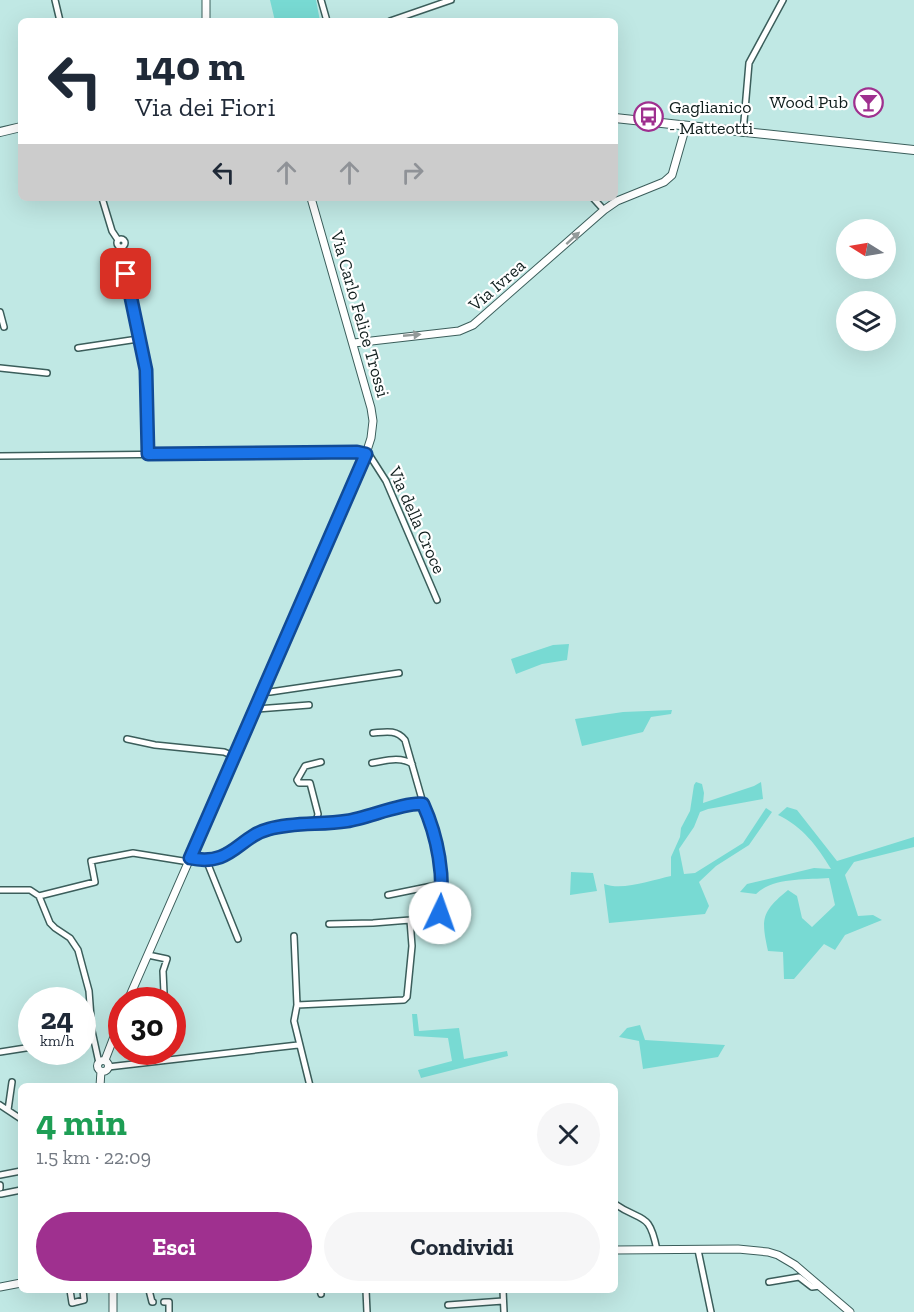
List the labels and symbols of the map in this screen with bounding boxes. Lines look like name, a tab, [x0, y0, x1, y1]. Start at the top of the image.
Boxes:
bar icon: Wood Pub	[853, 86, 885, 118]
place label: Wood Pub	[770, 91, 848, 113]
place label: Gaglianico - Matteotti	[669, 96, 753, 139]
bus stop icon: Gaglianico - Matteotti	[632, 101, 664, 133]
north arrow	[836, 219, 896, 279]
street label: Via Carlo Felice Trossi	[325, 227, 394, 400]
one-way arrow	[565, 231, 580, 245]
pin	[100, 248, 151, 299]
street label: Via Ivrea	[463, 254, 530, 316]
one-way arrow	[402, 331, 421, 340]
street label: Via della Croce	[383, 462, 450, 577]
position arrow	[408, 881, 472, 945]
speed limit sign: 30	[108, 987, 186, 1065]

